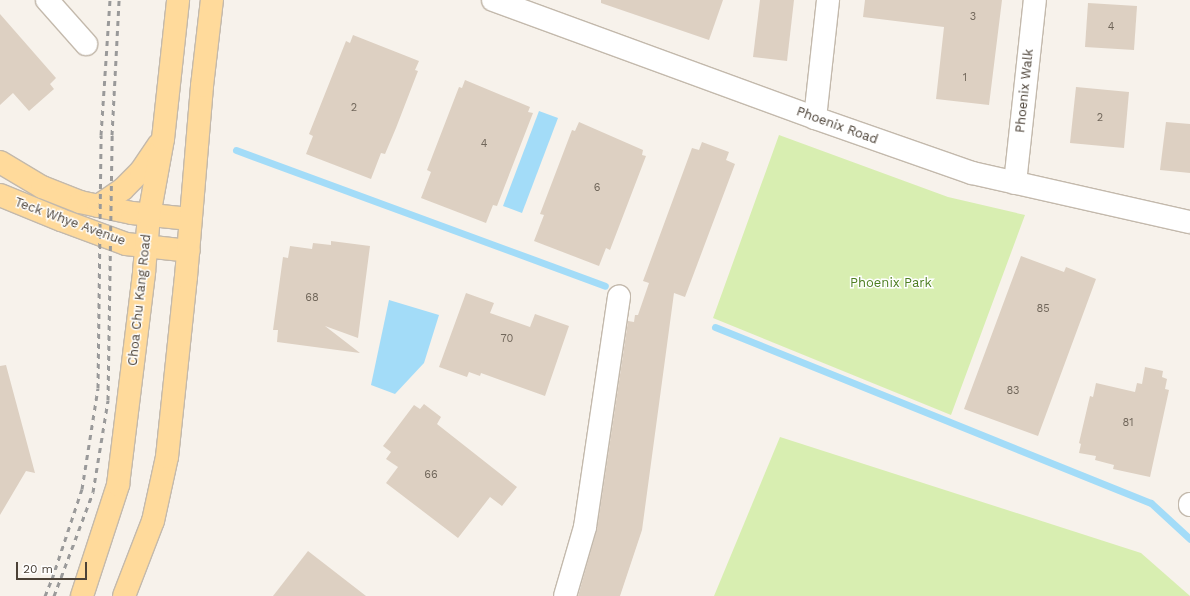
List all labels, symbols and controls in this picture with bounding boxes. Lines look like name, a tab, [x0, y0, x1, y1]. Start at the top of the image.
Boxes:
house number: 3	[970, 10, 976, 24]
house number: 4	[1108, 20, 1114, 34]
street label: Phoenix Walk	[1013, 48, 1037, 134]
house number: 1	[963, 71, 967, 85]
house number: 2	[351, 101, 357, 115]
street label: Phoenix Road	[794, 104, 880, 148]
house number: 2	[1097, 111, 1103, 125]
house number: 4	[481, 137, 487, 151]
house number: 6	[594, 181, 600, 195]
street label: Teck Whye Avenue	[12, 194, 128, 250]
street label: Choa Chu Kang Road	[125, 233, 155, 367]
park label: Phoenix Park	[850, 275, 932, 291]
house number: 68	[305, 291, 319, 305]
house number: 85	[1036, 302, 1050, 316]
house number: 70	[501, 332, 513, 346]
house number: 83	[1007, 384, 1019, 398]
house number: 81	[1122, 416, 1134, 430]
house number: 66	[424, 468, 438, 482]
scale bar	[18, 554, 89, 580]
text: 20 m	[23, 562, 53, 576]

